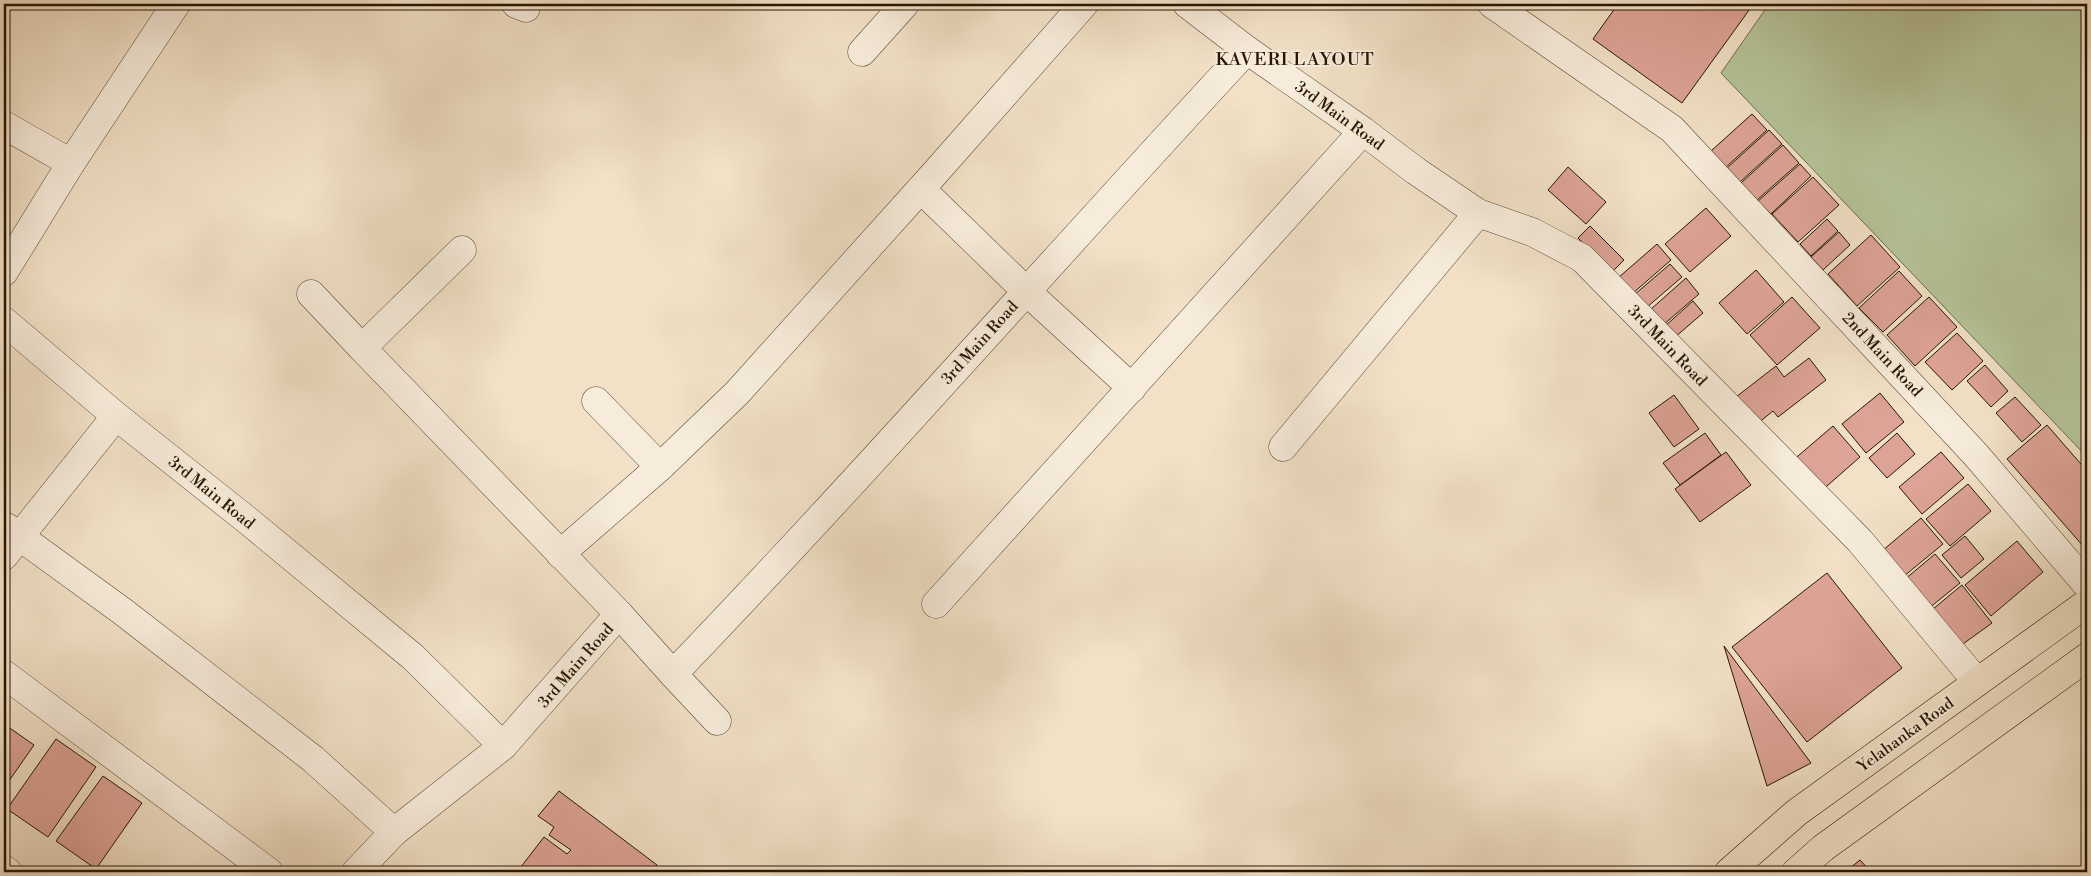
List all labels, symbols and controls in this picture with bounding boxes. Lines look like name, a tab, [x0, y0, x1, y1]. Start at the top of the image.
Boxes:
district label: KAVERI LAYOUT	[1215, 48, 1375, 71]
street label: 3rd Main Road	[1291, 77, 1388, 155]
street label: 3rd Main Road	[937, 297, 1022, 389]
street label: 3rd Main Road	[1623, 301, 1711, 391]
street label: 2nd Main Road	[1838, 308, 1927, 401]
street label: 3rd Main Road	[164, 452, 259, 534]
street label: 3rd Main Road	[534, 619, 618, 712]
street label: Yelahanka Road	[1852, 693, 1958, 777]

